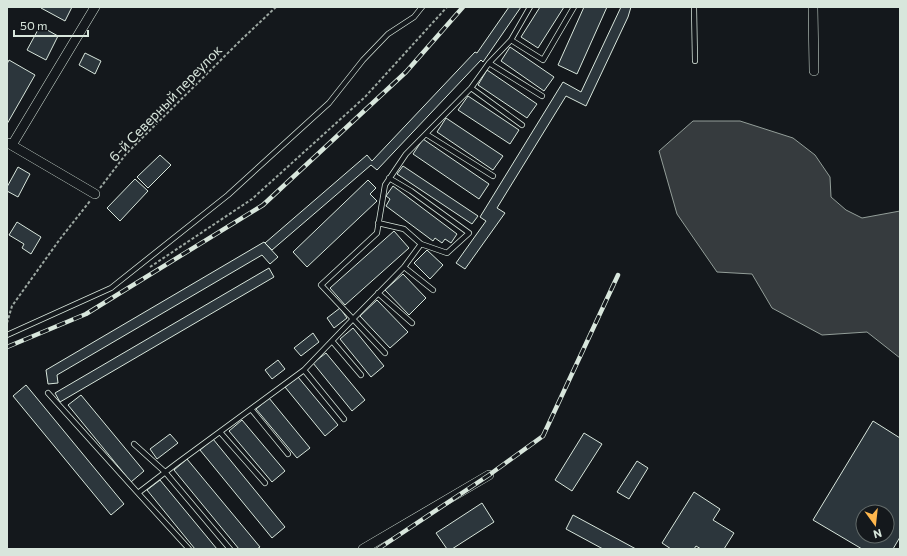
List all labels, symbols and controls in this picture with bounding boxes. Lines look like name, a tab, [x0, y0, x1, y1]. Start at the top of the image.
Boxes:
scale bar	[14, 12, 88, 38]
text: 50 m	[20, 18, 48, 32]
street label: 6-й Северный переулок	[105, 41, 225, 165]
north arrow	[855, 504, 895, 544]
text: N	[872, 527, 883, 541]

